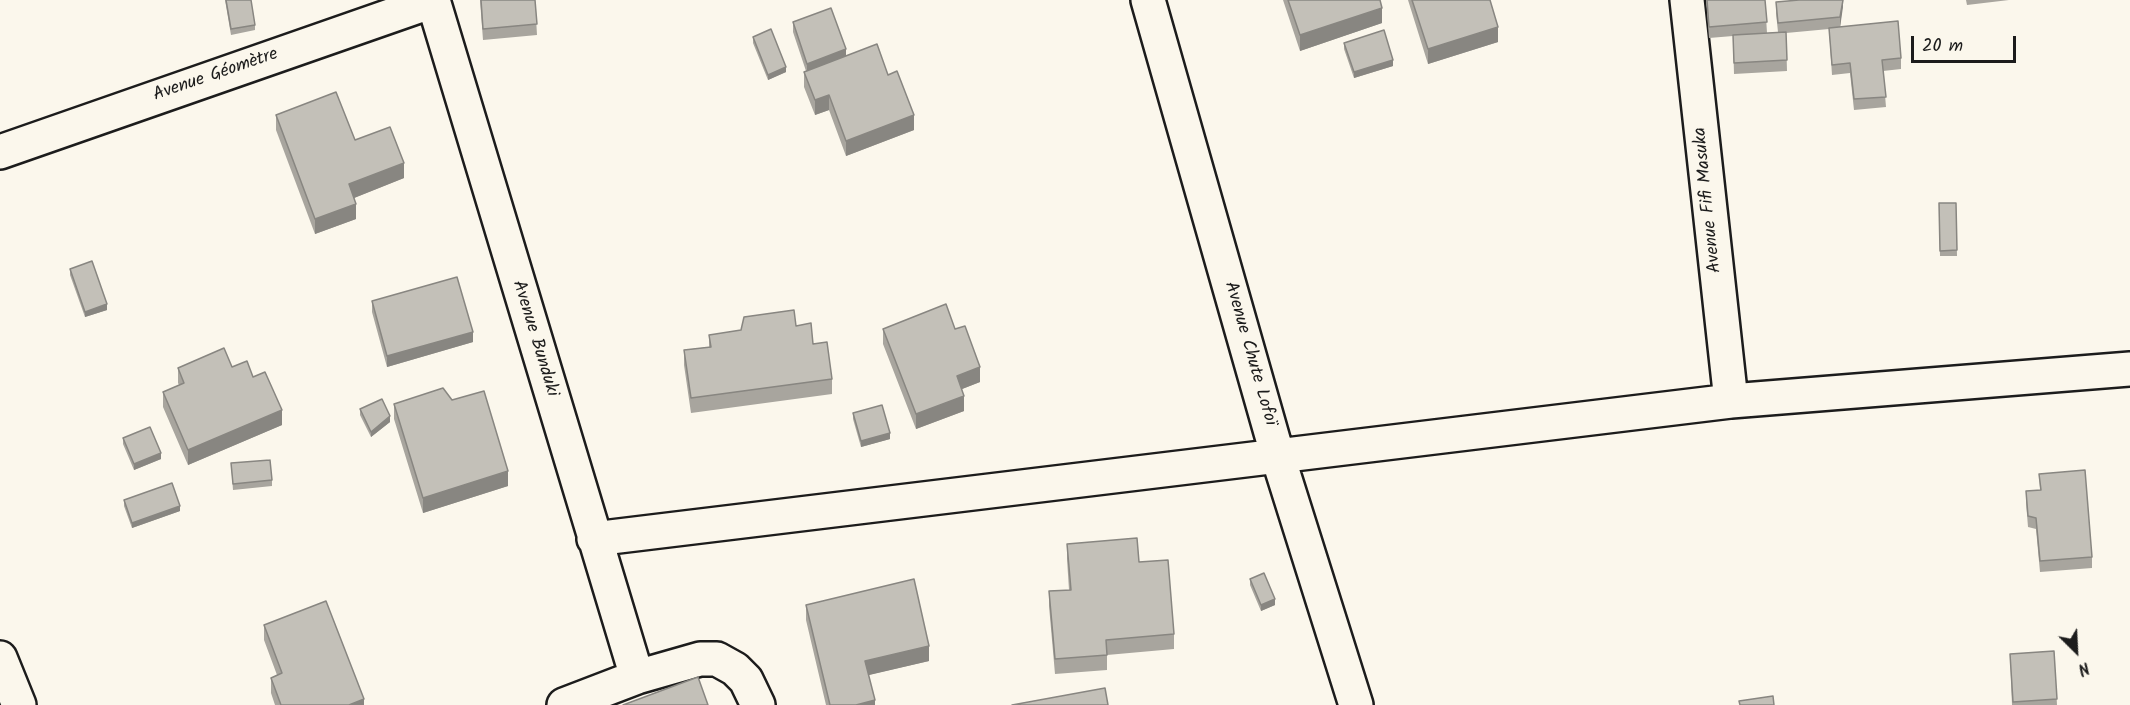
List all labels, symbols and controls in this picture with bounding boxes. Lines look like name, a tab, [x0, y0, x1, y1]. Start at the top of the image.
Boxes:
scale bar	[1914, 24, 2019, 62]
text: 20 m	[1922, 32, 1963, 61]
street label: Avenue Géomètre	[151, 45, 281, 107]
street label: Avenue Fifi Masuka	[1691, 126, 1727, 274]
street label: Avenue Bunduki	[506, 278, 562, 400]
street label: Avenue Chute Lofoï	[1218, 280, 1280, 428]
north arrow	[2046, 621, 2106, 681]
text: N	[2074, 654, 2093, 681]

